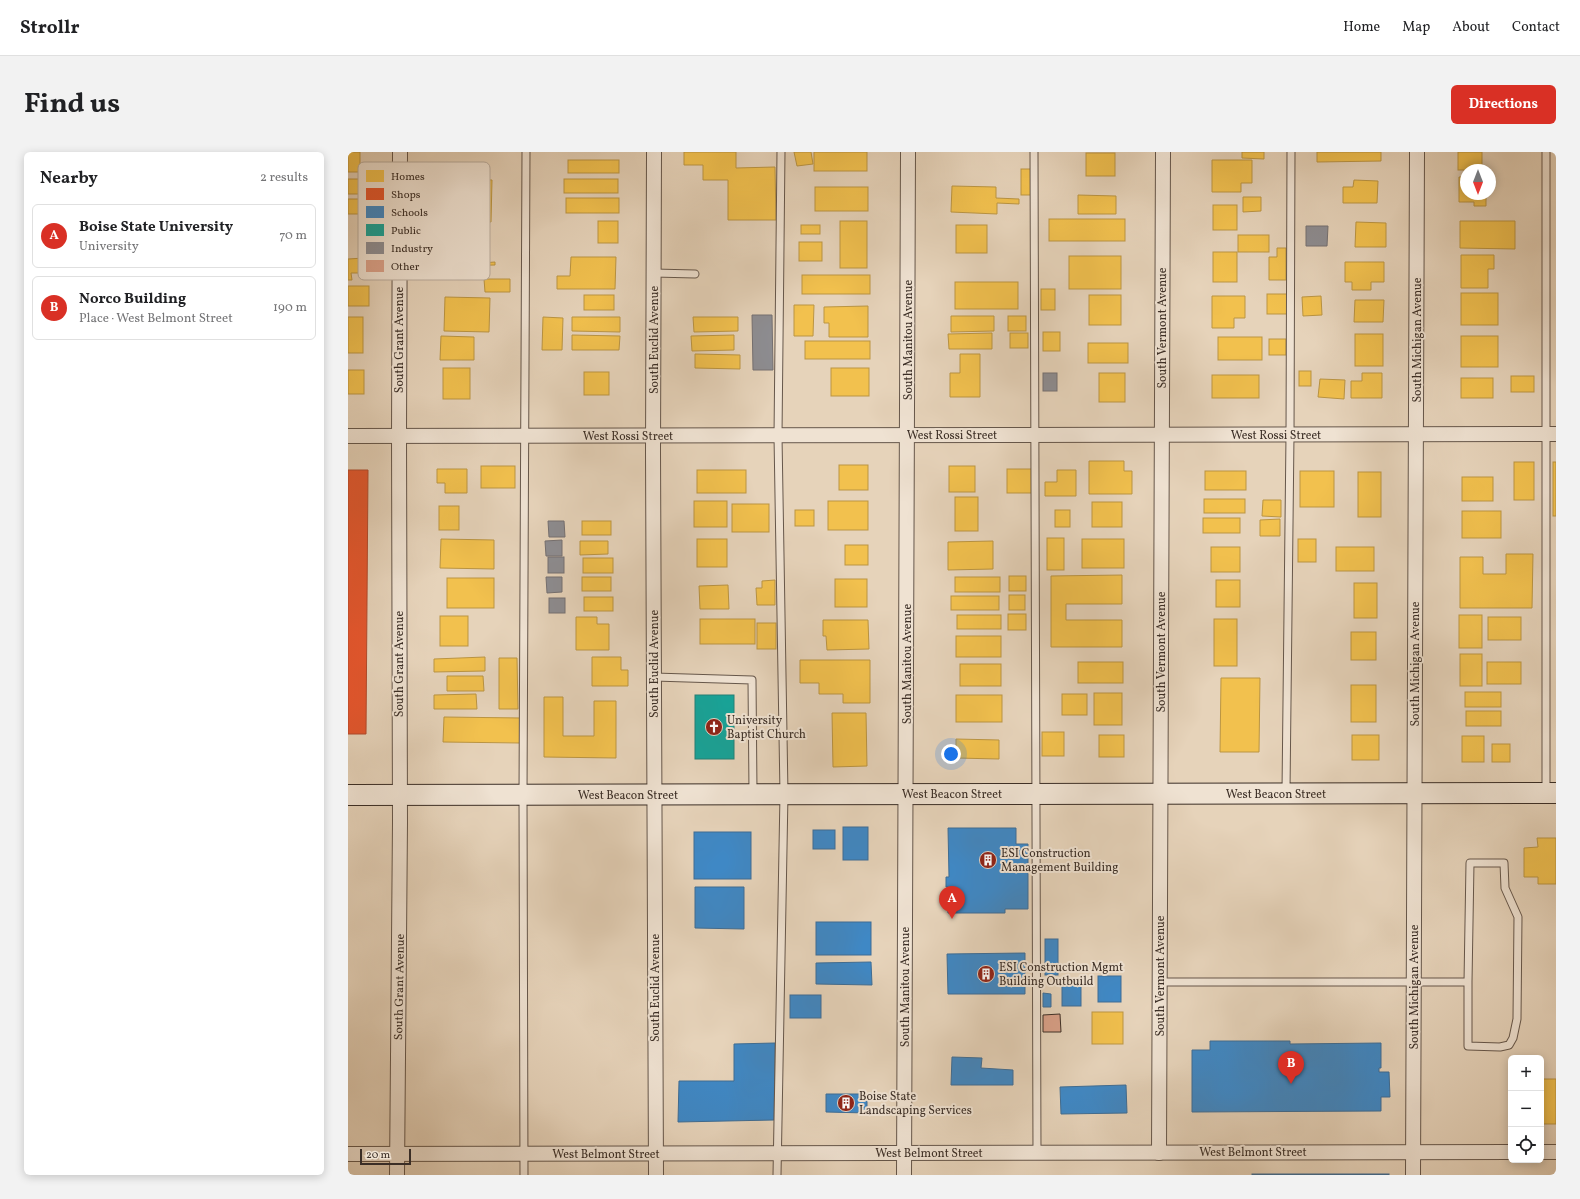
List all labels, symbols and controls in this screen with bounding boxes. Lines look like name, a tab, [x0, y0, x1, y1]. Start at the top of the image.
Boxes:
text: Strollr	[20, 15, 80, 41]
text: Home	[1343, 18, 1380, 37]
text: Map	[1402, 18, 1430, 37]
text: About	[1452, 18, 1490, 37]
text: Contact	[1512, 18, 1560, 37]
text: Find us	[24, 85, 120, 124]
button: Directions	[1451, 85, 1556, 124]
legend	[358, 162, 490, 280]
north arrow	[1460, 164, 1496, 200]
text: Nearby	[40, 167, 98, 190]
text: 2 results	[260, 169, 308, 187]
text: Homes	[391, 170, 425, 185]
text: Shops	[391, 188, 421, 203]
text: Schools	[391, 206, 428, 221]
text: Boise State University	[79, 217, 233, 238]
text: Public	[391, 224, 421, 239]
text: A	[49, 227, 59, 245]
text: 70 m	[279, 227, 307, 245]
text: University	[79, 238, 139, 256]
text: Industry	[391, 242, 433, 257]
text: Other	[391, 260, 420, 275]
street label: South Vermont Avenue	[1155, 267, 1171, 389]
street label: South Michigan Avenue	[1410, 277, 1426, 403]
street label: South Manitou Avenue	[901, 280, 917, 400]
street label: South Euclid Avenue	[647, 286, 663, 394]
street label: South Grant Avenue	[392, 287, 408, 393]
text: Norco Building	[79, 289, 186, 310]
text: B	[50, 299, 58, 317]
text: 190 m	[273, 299, 307, 317]
text: Place · West Belmont Street	[79, 310, 233, 328]
street label: West Rossi Street	[907, 428, 997, 444]
street label: West Rossi Street	[1231, 428, 1321, 444]
street label: West Rossi Street	[583, 429, 673, 445]
street label: South Vermont Avenue	[1154, 591, 1170, 713]
street label: South Michigan Avenue	[1408, 601, 1424, 727]
street label: South Manitou Avenue	[900, 604, 916, 724]
street label: South Euclid Avenue	[647, 610, 663, 718]
street label: South Grant Avenue	[392, 611, 408, 717]
place label: University Baptist Church	[727, 713, 806, 743]
church icon: University Baptist Church	[704, 717, 724, 737]
your location	[941, 744, 961, 764]
street label: West Beacon Street	[902, 787, 1002, 803]
street label: West Beacon Street	[1226, 787, 1326, 803]
street label: West Beacon Street	[578, 788, 678, 804]
place label: ESI Construction Management Building	[1001, 846, 1118, 876]
building icon: ESI Construction Management Building	[978, 850, 998, 870]
pin: A	[939, 886, 965, 919]
street label: South Vermont Avenue	[1153, 915, 1169, 1037]
street label: South Michigan Avenue	[1407, 924, 1423, 1050]
street label: South Manitou Avenue	[898, 927, 914, 1047]
street label: South Grant Avenue	[391, 933, 409, 1040]
street label: South Euclid Avenue	[648, 934, 664, 1042]
place label: ESI Construction Mgmt Building Outbuild	[999, 960, 1123, 990]
building icon: ESI Construction Mgmt Building Outbuild	[976, 964, 996, 984]
pin: B	[1278, 1051, 1304, 1084]
map controls	[1508, 1055, 1544, 1163]
button: +	[1508, 1055, 1544, 1091]
place label: Boise State Landscaping Services	[859, 1089, 972, 1119]
button: −	[1508, 1091, 1544, 1127]
building icon: Boise State Landscaping Services	[836, 1093, 856, 1113]
button: locate	[1508, 1127, 1544, 1163]
street label: West Belmont Street	[1199, 1145, 1307, 1161]
street label: West Belmont Street	[875, 1146, 983, 1162]
scale bar	[360, 1147, 411, 1166]
street label: West Belmont Street	[552, 1147, 660, 1163]
text: 20 m	[366, 1148, 390, 1163]

